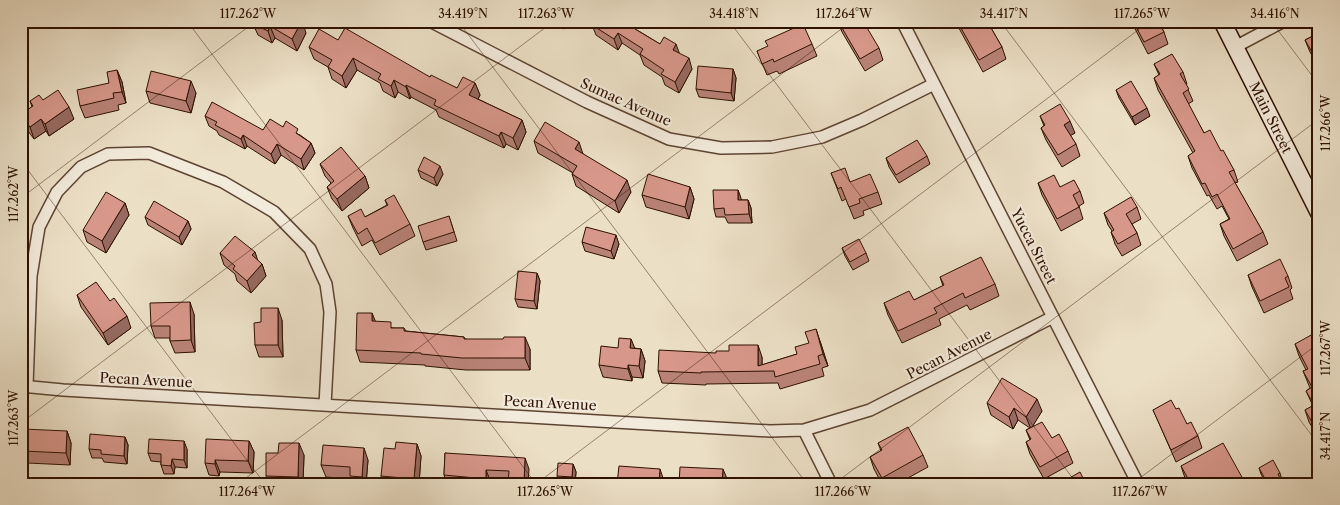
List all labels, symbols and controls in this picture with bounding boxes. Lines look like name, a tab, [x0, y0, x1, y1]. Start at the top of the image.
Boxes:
text: 117.262°W	[220, 6, 277, 21]
text: 34.419°N	[438, 6, 488, 21]
text: 117.263°W	[518, 6, 575, 21]
text: 34.418°N	[709, 6, 759, 21]
text: 117.264°W	[816, 6, 873, 21]
text: 34.417°N	[980, 6, 1028, 21]
text: 117.265°W	[1114, 6, 1171, 21]
text: 34.416°N	[1250, 6, 1300, 21]
street label: Sumac Avenue	[578, 74, 674, 130]
street label: Main Street	[1245, 79, 1296, 156]
text: 117.266°W	[1318, 94, 1333, 151]
text: 117.262°W	[6, 165, 21, 222]
street label: Yucca Street	[1007, 204, 1061, 287]
text: 117.267°W	[1318, 319, 1333, 376]
street label: Pecan Avenue	[903, 325, 995, 383]
street label: Pecan Avenue	[99, 369, 193, 391]
text: 117.263°W	[6, 389, 21, 446]
street label: Pecan Avenue	[503, 392, 597, 414]
text: 34.417°N	[1318, 412, 1333, 460]
text: 117.264°W	[219, 484, 276, 499]
text: 117.265°W	[517, 484, 574, 499]
text: 117.266°W	[815, 484, 872, 499]
text: 117.267°W	[1112, 484, 1169, 499]

